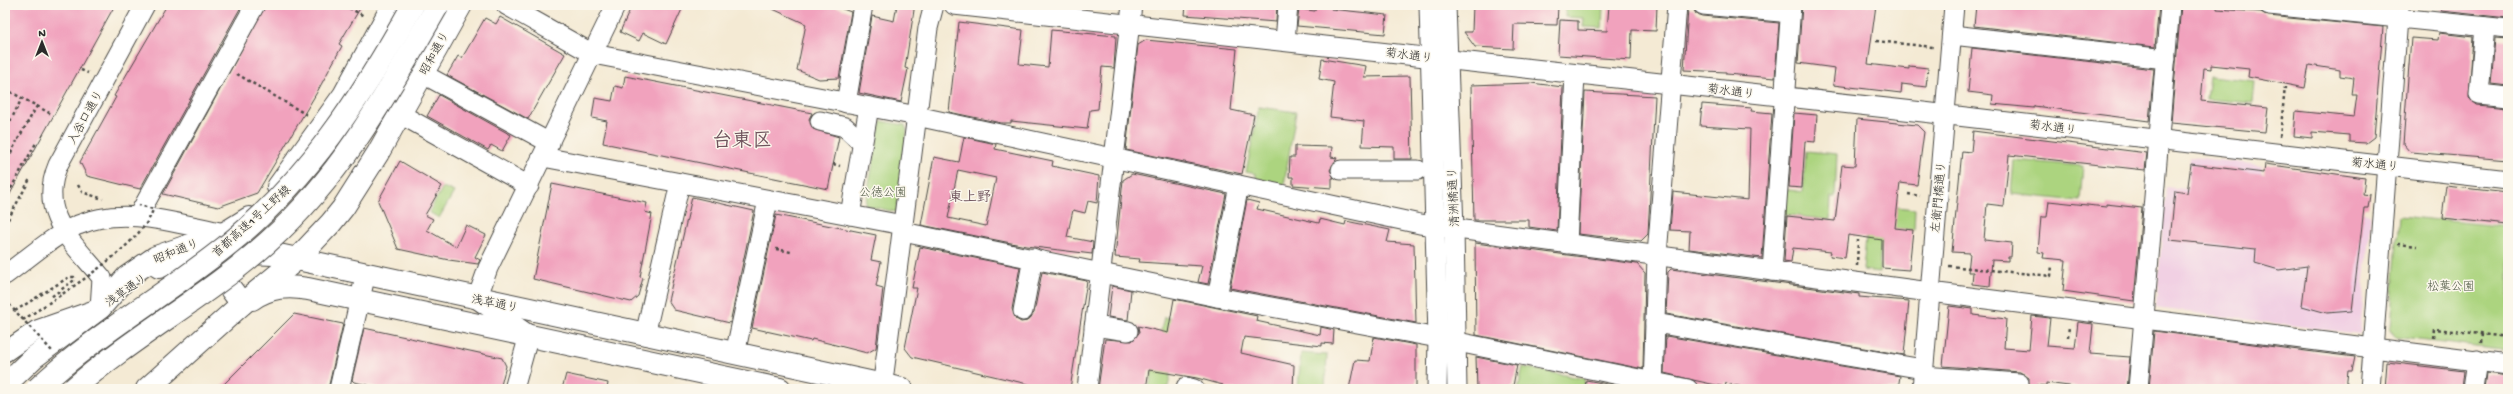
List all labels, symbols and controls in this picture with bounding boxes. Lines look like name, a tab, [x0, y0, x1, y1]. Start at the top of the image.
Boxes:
north arrow	[22, 22, 62, 62]
text: N	[38, 28, 46, 40]
street label: 昭和通り	[417, 29, 454, 78]
street label: 菊水通り	[1384, 46, 1434, 67]
street label: 菊水通り	[1706, 82, 1756, 103]
street label: 入谷口通り	[65, 88, 107, 148]
street label: 菊水通り	[2028, 118, 2078, 139]
district label: 台東区	[712, 129, 772, 154]
street label: 菊水通り	[2350, 156, 2400, 175]
street label: 左衛門橋通り	[1929, 161, 1950, 234]
street label: 清洲橋通り	[1445, 167, 1464, 227]
street label: 首都高速1号上野線	[210, 183, 294, 261]
park label: 公徳公園	[859, 186, 907, 201]
district label: 東上野	[949, 189, 991, 207]
street label: 昭和通り	[151, 236, 202, 268]
street label: 浅草通り	[103, 271, 151, 311]
park label: 松葉公園	[2427, 280, 2475, 295]
street label: 浅草通り	[470, 293, 520, 316]

